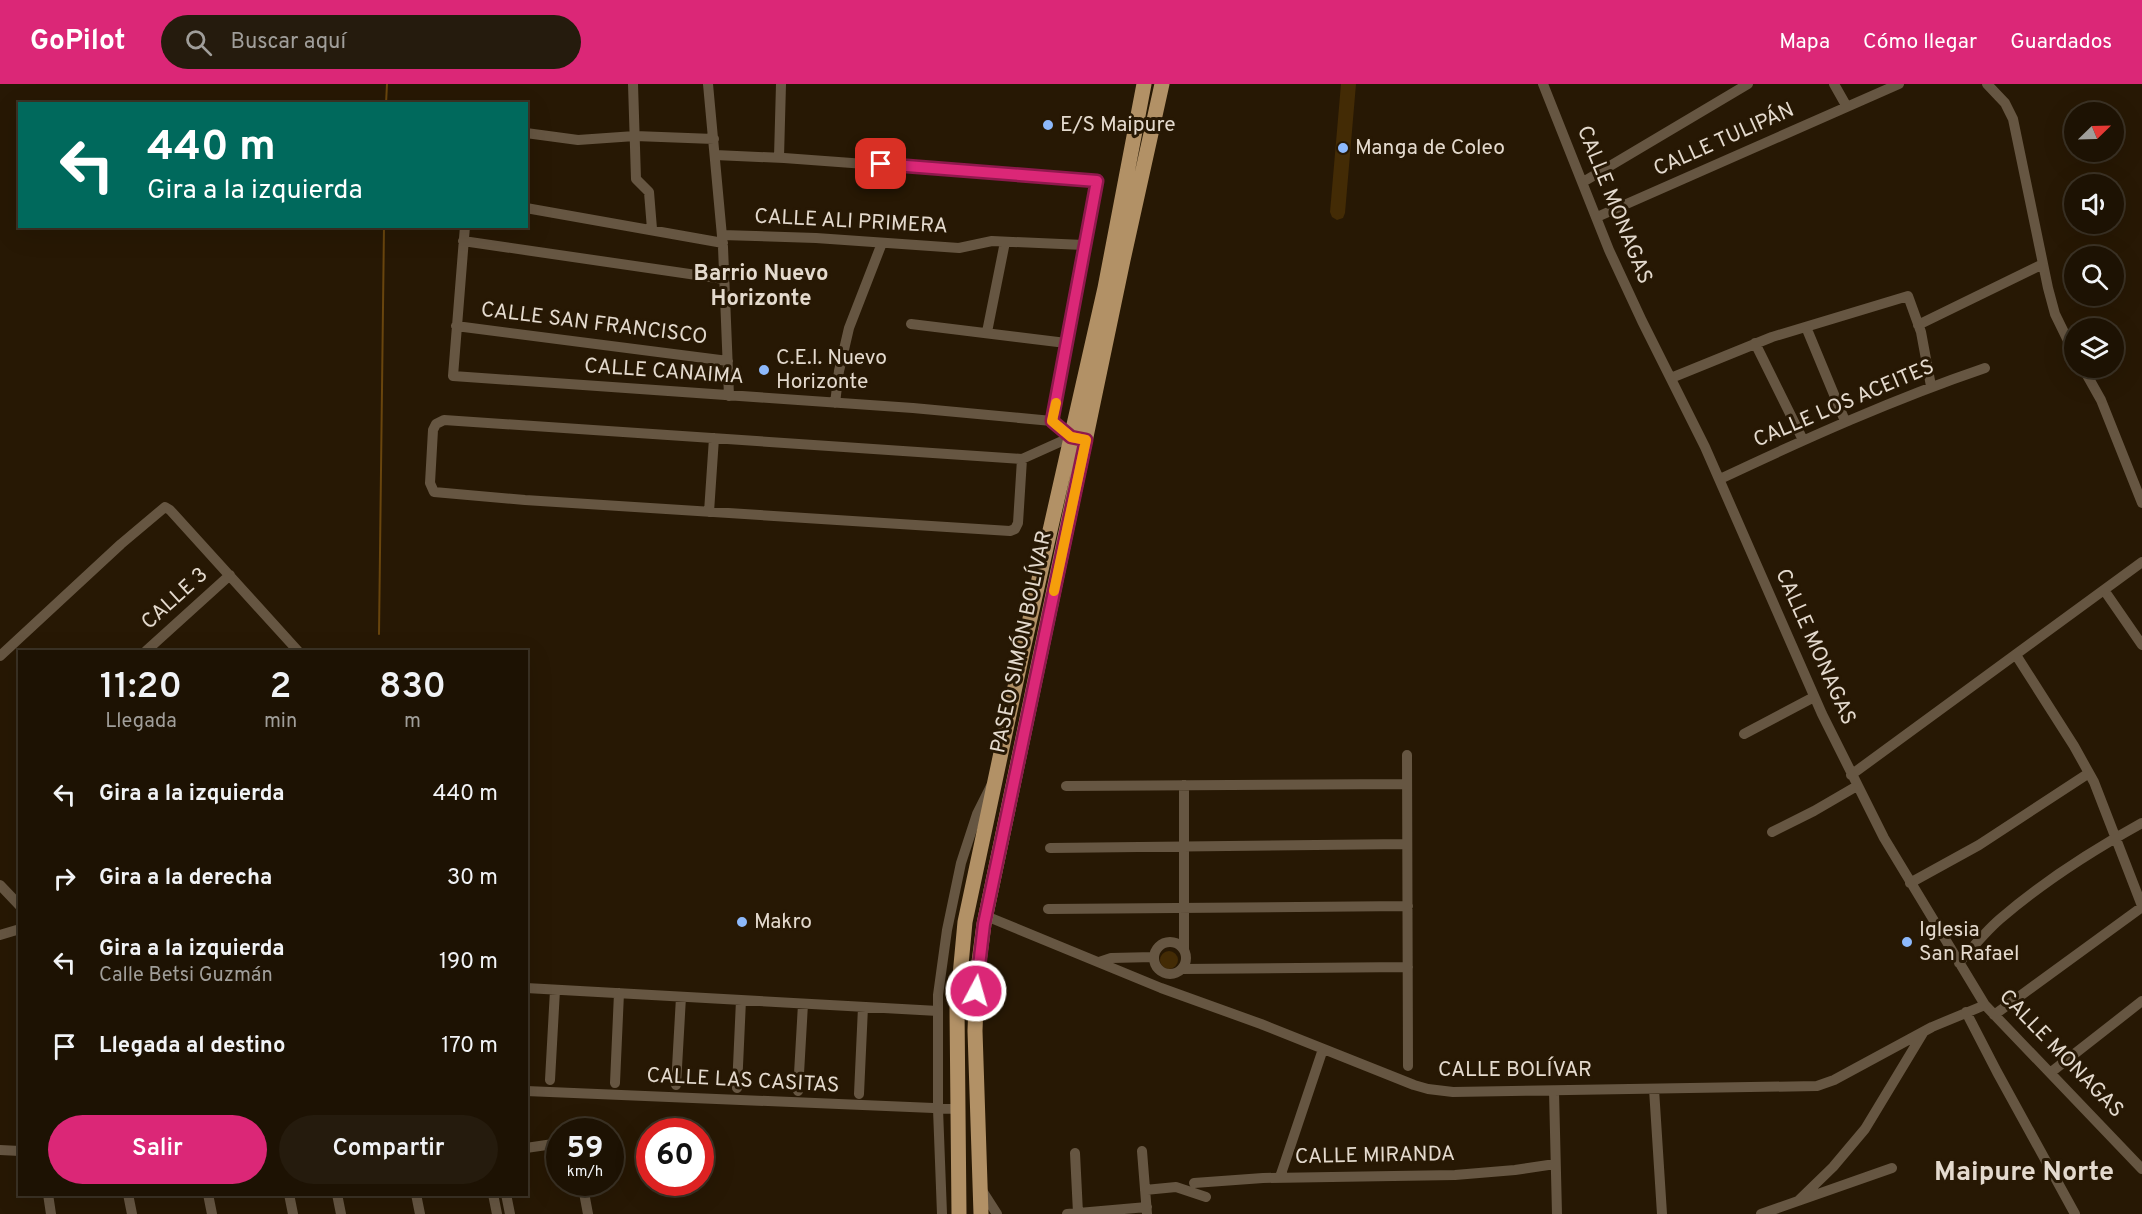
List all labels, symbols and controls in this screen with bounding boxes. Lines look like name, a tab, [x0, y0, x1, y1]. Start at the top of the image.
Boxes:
search box	[161, 15, 581, 69]
text: GoPilot	[30, 24, 125, 60]
icon: search	[182, 26, 215, 59]
text: Buscar aquí	[230, 29, 346, 56]
text: Mapa	[1779, 29, 1830, 56]
text: Cómo llegar	[1863, 29, 1977, 56]
text: Guardados	[2010, 29, 2112, 56]
street label: CALLE TULIPÁN	[1649, 96, 1799, 183]
north arrow	[2064, 102, 2124, 162]
map controls	[2064, 102, 2124, 378]
place label: E/S Maipure	[1060, 112, 1175, 139]
marker: E/S Maipure	[1041, 118, 1055, 132]
text: 440 m	[147, 122, 276, 175]
street label: CALLE MONAGAS	[1570, 122, 1658, 288]
icon: left	[48, 126, 126, 204]
place label: Manga de Coleo	[1355, 135, 1505, 162]
pin	[855, 138, 906, 189]
marker: Manga de Coleo	[1336, 141, 1350, 155]
icon: arrive	[864, 147, 897, 180]
text: Gira a la izquierda	[147, 174, 363, 208]
button: sound	[2064, 174, 2124, 234]
street label: CALLE ALI PRIMERA	[754, 203, 948, 241]
button: search	[2064, 246, 2124, 306]
district label: Barrio Nuevo Horizonte	[694, 261, 828, 313]
street label: CALLE SAN FRANCISCO	[479, 297, 709, 351]
button: layers	[2064, 318, 2124, 378]
place label: C.E.I. Nuevo Horizonte	[776, 345, 887, 396]
street label: CALLE CANAIMA	[583, 353, 745, 391]
street label: CALLE LOS ACEITES	[1749, 354, 1939, 454]
marker: C.E.I. Nuevo Horizonte	[757, 363, 771, 377]
street label: PASEO SIMÓN BOLÍVAR	[984, 528, 1059, 756]
street label: CALLE 3	[136, 562, 214, 636]
street label: CALLE MONAGAS	[1768, 565, 1862, 729]
text: 11:20	[100, 665, 182, 711]
text: 2	[270, 665, 292, 711]
text: 830	[379, 665, 446, 711]
text: Llegada	[105, 709, 177, 735]
text: min	[264, 709, 297, 735]
text: m	[404, 709, 421, 735]
icon: left	[48, 778, 81, 811]
text: Gira a la izquierda	[99, 781, 285, 808]
text: 440 m	[433, 781, 498, 808]
icon: right	[48, 862, 81, 895]
text: Gira a la derecha	[99, 865, 272, 892]
text: 30 m	[447, 865, 498, 892]
place label: Makro	[754, 909, 812, 936]
marker: Makro	[735, 915, 749, 929]
place label: Iglesia San Rafael	[1919, 917, 2020, 968]
marker: Iglesia San Rafael	[1900, 935, 1914, 949]
text: Gira a la izquierda	[99, 936, 285, 963]
icon: left	[48, 946, 81, 979]
text: 190 m	[439, 949, 498, 976]
position arrow	[944, 959, 1008, 1023]
text: Calle Betsi Guzmán	[99, 963, 273, 989]
street label: CALLE MONAGAS	[1993, 984, 2129, 1124]
icon: arrive	[48, 1030, 81, 1063]
text: Llegada al destino	[99, 1033, 285, 1060]
text: 170 m	[441, 1033, 498, 1060]
street label: CALLE BOLÍVAR	[1438, 1056, 1592, 1084]
street label: CALLE LAS CASITAS	[646, 1062, 840, 1100]
button: Salir	[48, 1115, 267, 1184]
button: Compartir	[279, 1115, 498, 1184]
speed limit sign: 60	[636, 1118, 714, 1196]
text: 59	[567, 1131, 603, 1168]
street label: CALLE MIRANDA	[1295, 1141, 1455, 1171]
district label: Maipure Norte	[1934, 1156, 2114, 1190]
text: km/h	[567, 1163, 603, 1182]

